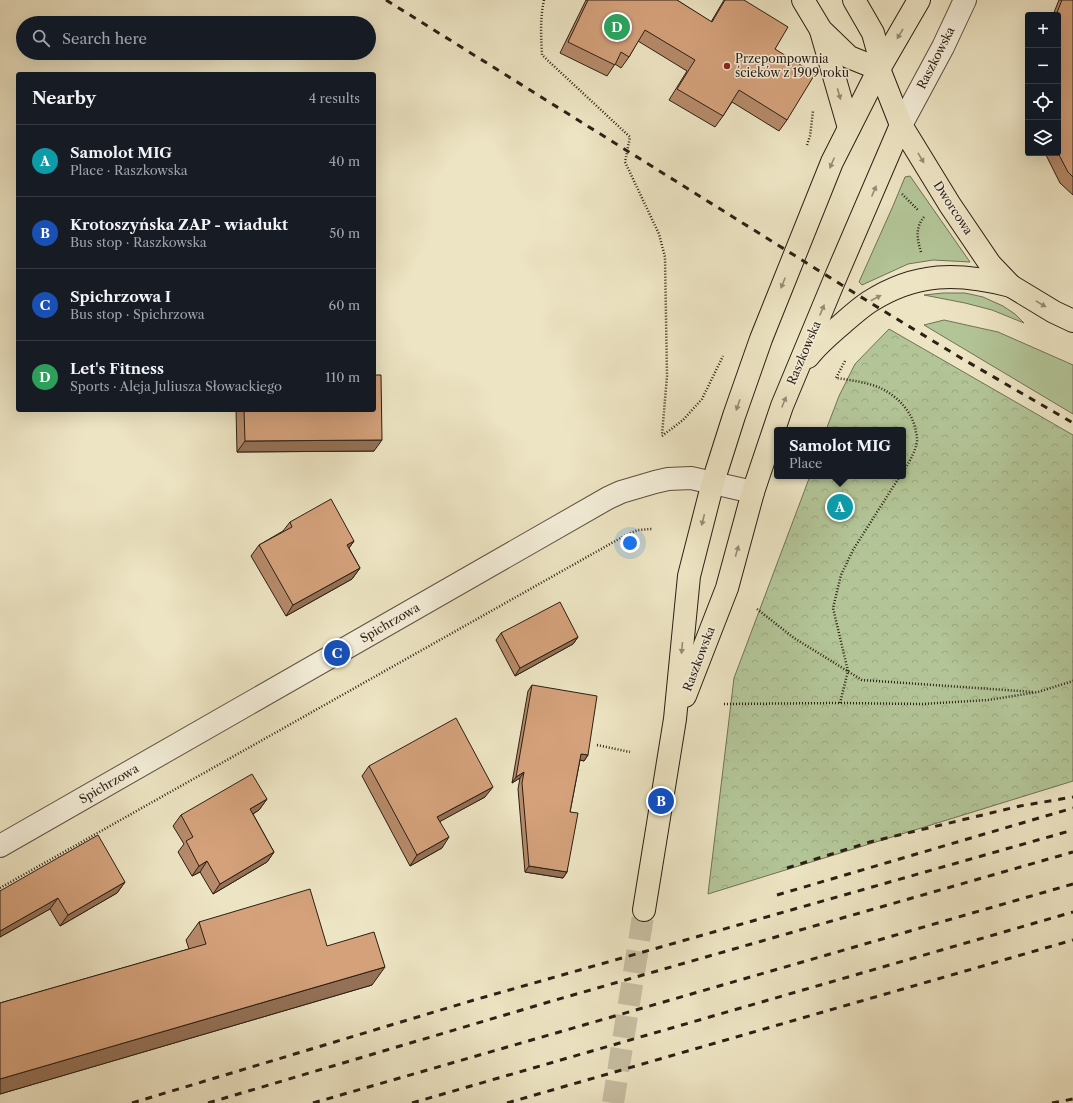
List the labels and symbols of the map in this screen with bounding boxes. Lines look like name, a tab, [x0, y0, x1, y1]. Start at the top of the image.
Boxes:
pin: D	[604, 12, 630, 42]
street label: Raszkowska	[913, 24, 958, 91]
one-way arrow	[896, 28, 903, 40]
place label: Przepompownia ścieków z 1909 roku	[735, 51, 850, 80]
marker: Przepompownia ścieków z 1909 roku	[722, 61, 732, 71]
one-way arrow	[836, 88, 842, 100]
one-way arrow	[918, 152, 925, 164]
one-way arrow	[828, 157, 834, 169]
street label: Dworcowa	[931, 178, 977, 238]
one-way arrow	[871, 184, 877, 196]
one-way arrow	[780, 278, 786, 289]
one-way arrow	[870, 295, 882, 301]
one-way arrow	[1035, 301, 1047, 308]
one-way arrow	[820, 303, 826, 315]
street label: Raszkowska	[783, 318, 824, 387]
one-way arrow	[781, 396, 787, 407]
one-way arrow	[734, 400, 740, 412]
pin: A	[827, 492, 853, 522]
one-way arrow	[700, 514, 706, 526]
your location	[620, 533, 640, 553]
one-way arrow	[734, 544, 740, 556]
street label: Spichrzowa	[357, 599, 423, 646]
street label: Raszkowska	[679, 624, 718, 693]
pin: C	[324, 638, 350, 668]
one-way arrow	[679, 642, 685, 654]
street label: Spichrzowa	[76, 760, 142, 807]
pin: B	[648, 786, 674, 816]

